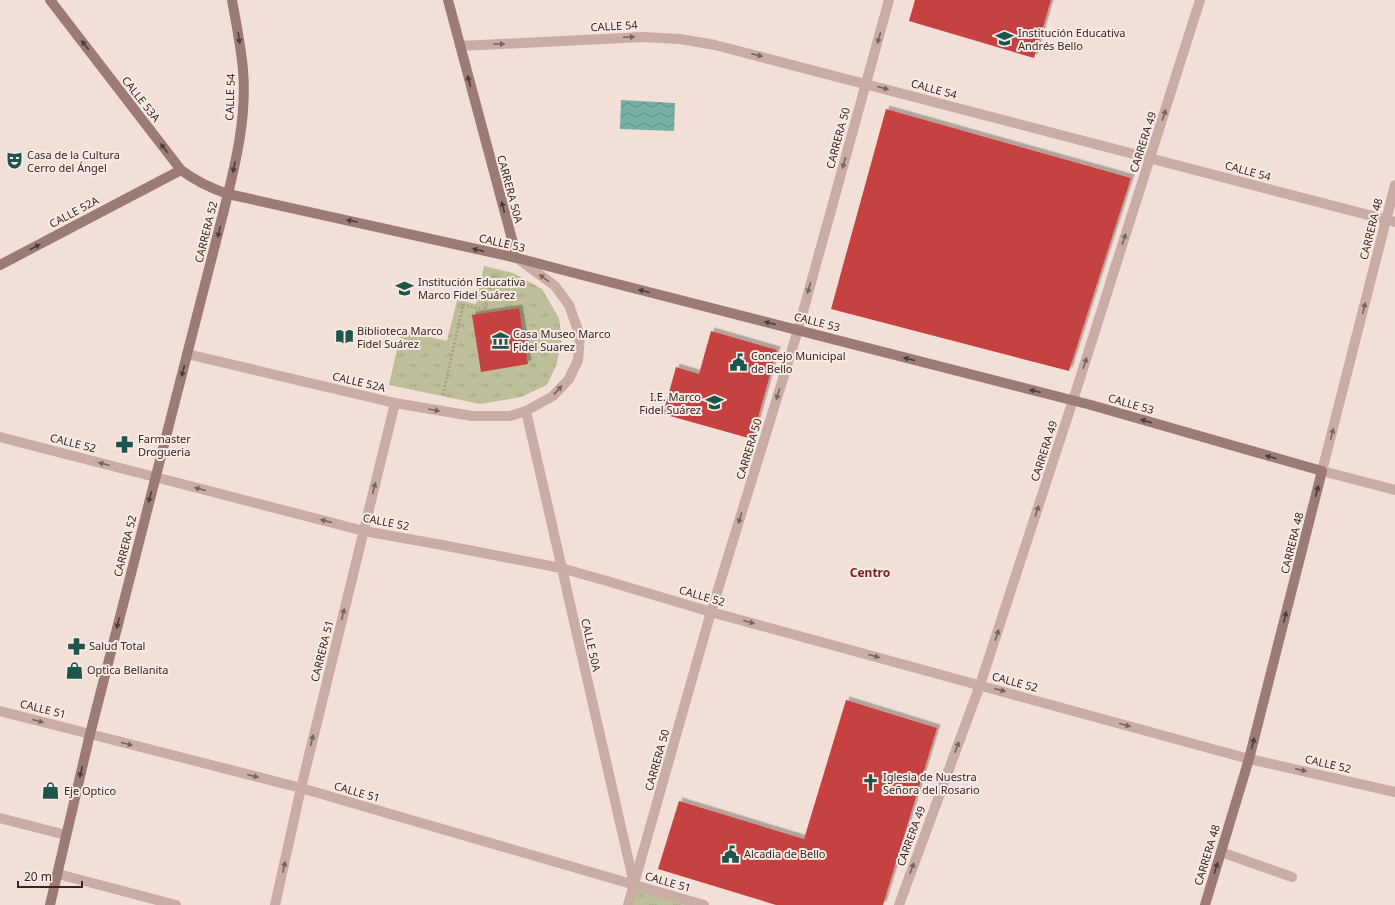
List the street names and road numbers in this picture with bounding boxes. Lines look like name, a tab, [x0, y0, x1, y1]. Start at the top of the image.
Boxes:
street label: CALLE 54	[590, 17, 639, 34]
street label: CALLE 54	[221, 72, 238, 121]
street label: CALLE 53A	[119, 73, 165, 125]
street label: CALLE 54	[909, 75, 959, 102]
street label: CARRERA 50	[822, 105, 853, 170]
street label: CARRERA 49	[1126, 110, 1159, 174]
street label: CARRERA 50A	[494, 153, 527, 226]
street label: CALLE 54	[1223, 157, 1273, 184]
street label: CALLE 52A	[46, 192, 102, 231]
street label: CARRERA 48	[1356, 196, 1385, 261]
street label: CARRERA 52	[191, 199, 220, 264]
street label: CALLE 53	[477, 230, 527, 255]
street label: CALLE 53	[792, 309, 842, 334]
street label: CALLE 52A	[331, 368, 388, 395]
street label: CALLE 53	[1106, 390, 1156, 417]
street label: CARRERA 50	[732, 416, 765, 481]
street label: CARRERA 49	[1027, 419, 1060, 483]
street label: CALLE 52	[48, 430, 98, 455]
street label: CALLE 52	[362, 510, 411, 533]
street label: CARRERA 48	[1277, 510, 1306, 575]
street label: CARRERA 52	[110, 513, 139, 578]
street label: CALLE 52	[677, 582, 727, 609]
street label: CALLE 50A	[578, 617, 605, 674]
street label: CARRERA 51	[307, 618, 336, 683]
street label: CALLE 52	[990, 668, 1040, 695]
street label: CALLE 51	[18, 696, 68, 721]
street label: CARRERA 50	[641, 727, 672, 792]
street label: CALLE 52	[1303, 751, 1353, 776]
street label: CALLE 51	[332, 778, 382, 805]
street label: CARRERA 49	[893, 804, 928, 868]
street label: CARRERA 48	[1190, 822, 1223, 887]
street label: CALLE 51	[643, 868, 693, 895]

